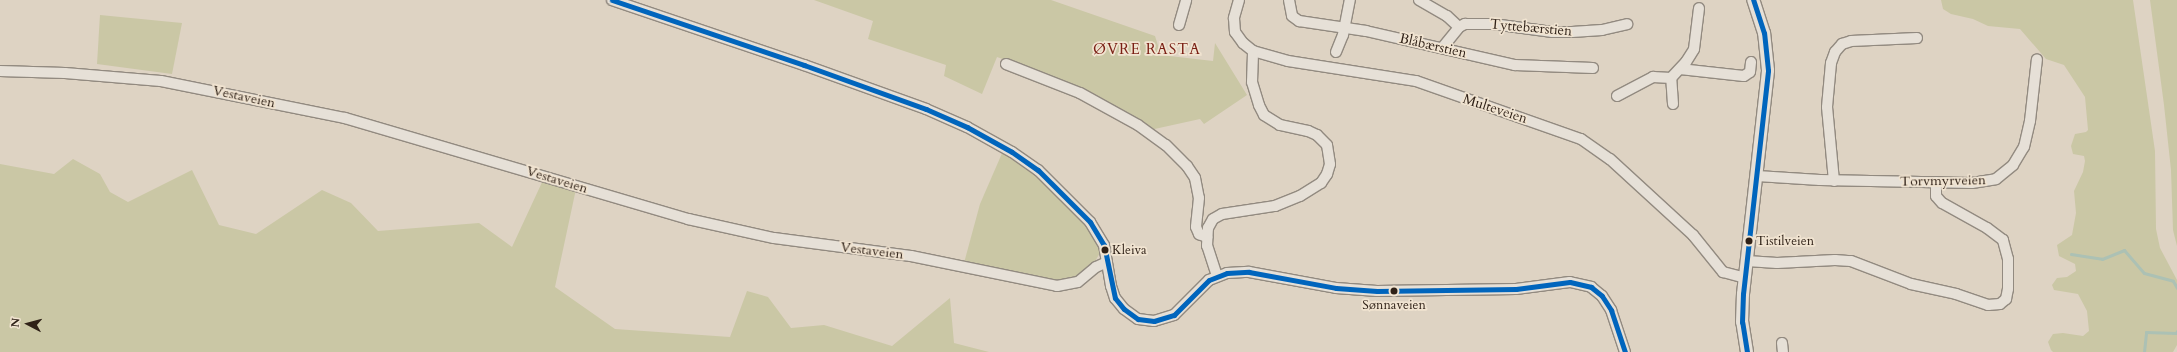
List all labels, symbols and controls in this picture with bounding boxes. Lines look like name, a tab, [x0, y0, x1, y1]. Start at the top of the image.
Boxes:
street label: Tyttebærstien	[1489, 16, 1573, 40]
street label: Blåbærstien	[1398, 30, 1468, 62]
district label: ØVRE RASTA	[1093, 41, 1201, 59]
street label: Vestaveien	[211, 82, 277, 112]
street label: Multeveien	[1461, 91, 1529, 127]
street label: Vestaveien	[524, 163, 590, 197]
street label: Torvmyrveien	[1900, 172, 1986, 190]
place label: Tistilveien	[1756, 233, 1814, 249]
marker: Tistilveien	[1744, 236, 1754, 246]
street label: Vestaveien	[839, 239, 905, 263]
place label: Kleiva	[1112, 242, 1147, 258]
marker: Kleiva	[1100, 245, 1110, 255]
marker: Sønnaveien	[1389, 286, 1399, 296]
place label: Sønnaveien	[1362, 297, 1426, 313]
north arrow	[8, 304, 48, 344]
text: N	[8, 317, 24, 328]

